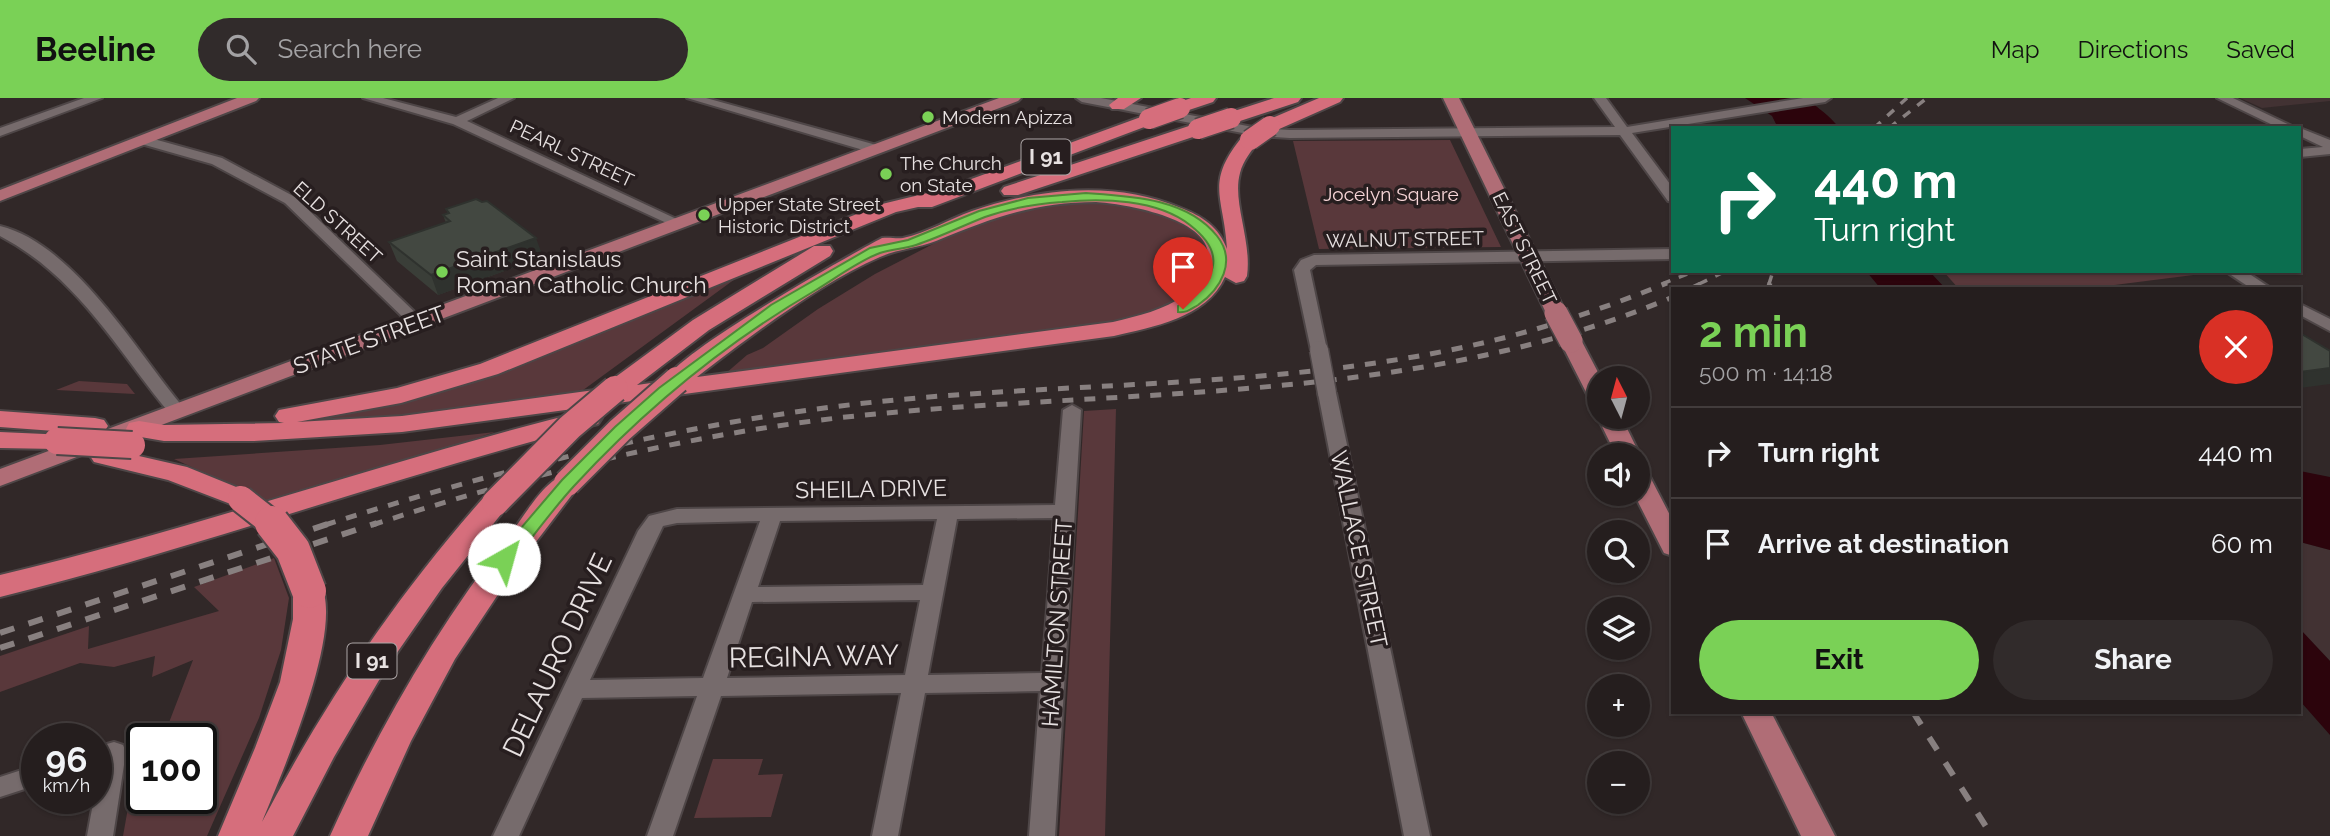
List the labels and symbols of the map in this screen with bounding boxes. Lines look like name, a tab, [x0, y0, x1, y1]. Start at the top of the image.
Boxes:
place label: Modern Apizza	[942, 106, 1073, 128]
marker: Modern Apizza	[920, 109, 936, 125]
street label: PEARL STREET	[507, 115, 638, 192]
road number: I 91	[1021, 140, 1070, 174]
place label: The Church on State	[900, 152, 1002, 196]
marker: The Church on State	[878, 166, 894, 182]
street label: ELD STREET	[289, 177, 387, 268]
park label: Jocelyn Square	[1323, 183, 1459, 205]
street label: EAST STREET	[1488, 188, 1562, 308]
place label: Upper State Street Historic District	[718, 193, 881, 237]
marker: Upper State Street Historic District	[696, 207, 712, 223]
street label: WALNUT STREET	[1326, 227, 1484, 251]
pin	[1153, 237, 1213, 309]
place label: Saint Stanislaus Roman Catholic Church	[456, 245, 707, 298]
marker: Saint Stanislaus Roman Catholic Church	[434, 264, 450, 280]
street label: STATE STREET	[289, 300, 448, 379]
north arrow	[1587, 366, 1650, 429]
street label: WALLACE STREET	[1325, 448, 1394, 650]
street label: SHEILA DRIVE	[795, 474, 947, 503]
street label: HAMILTON STREET	[1036, 518, 1077, 728]
position arrow	[467, 522, 541, 596]
street label: DELAURO DRIVE	[496, 548, 619, 762]
street label: REGINA WAY	[729, 639, 899, 674]
road number: I 91	[348, 644, 396, 678]
speed limit sign: 100	[126, 723, 217, 814]

